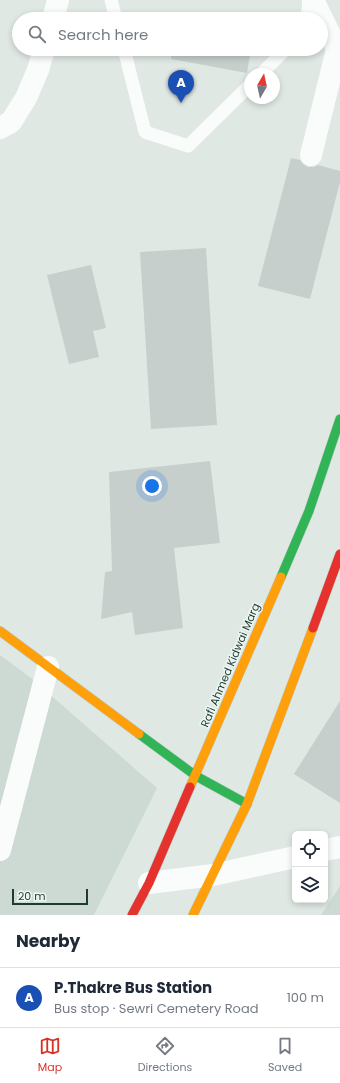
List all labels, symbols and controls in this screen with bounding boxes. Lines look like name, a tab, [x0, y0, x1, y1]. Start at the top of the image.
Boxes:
search box	[12, 12, 328, 56]
icon: search	[26, 23, 48, 45]
text: Search here	[58, 24, 148, 45]
north arrow	[244, 68, 280, 104]
pin: A	[168, 70, 194, 103]
your location	[142, 476, 162, 496]
street label: Rafi Ahmed Kidwai Marg	[197, 600, 263, 730]
map controls	[292, 831, 328, 903]
button: locate	[292, 831, 328, 867]
button: layers	[292, 867, 328, 903]
scale bar	[12, 887, 88, 906]
text: 20 m	[18, 888, 46, 904]
text: Nearby	[16, 929, 80, 953]
text: P.Thakre Bus Station	[54, 977, 212, 998]
text: A	[24, 988, 34, 1007]
text: 100 m	[287, 988, 324, 1007]
text: Bus stop · Sewri Cemetery Road	[54, 999, 259, 1018]
tab: Map	[38, 1035, 62, 1076]
tab: Directions	[138, 1035, 192, 1076]
tab: Saved	[268, 1035, 302, 1076]

